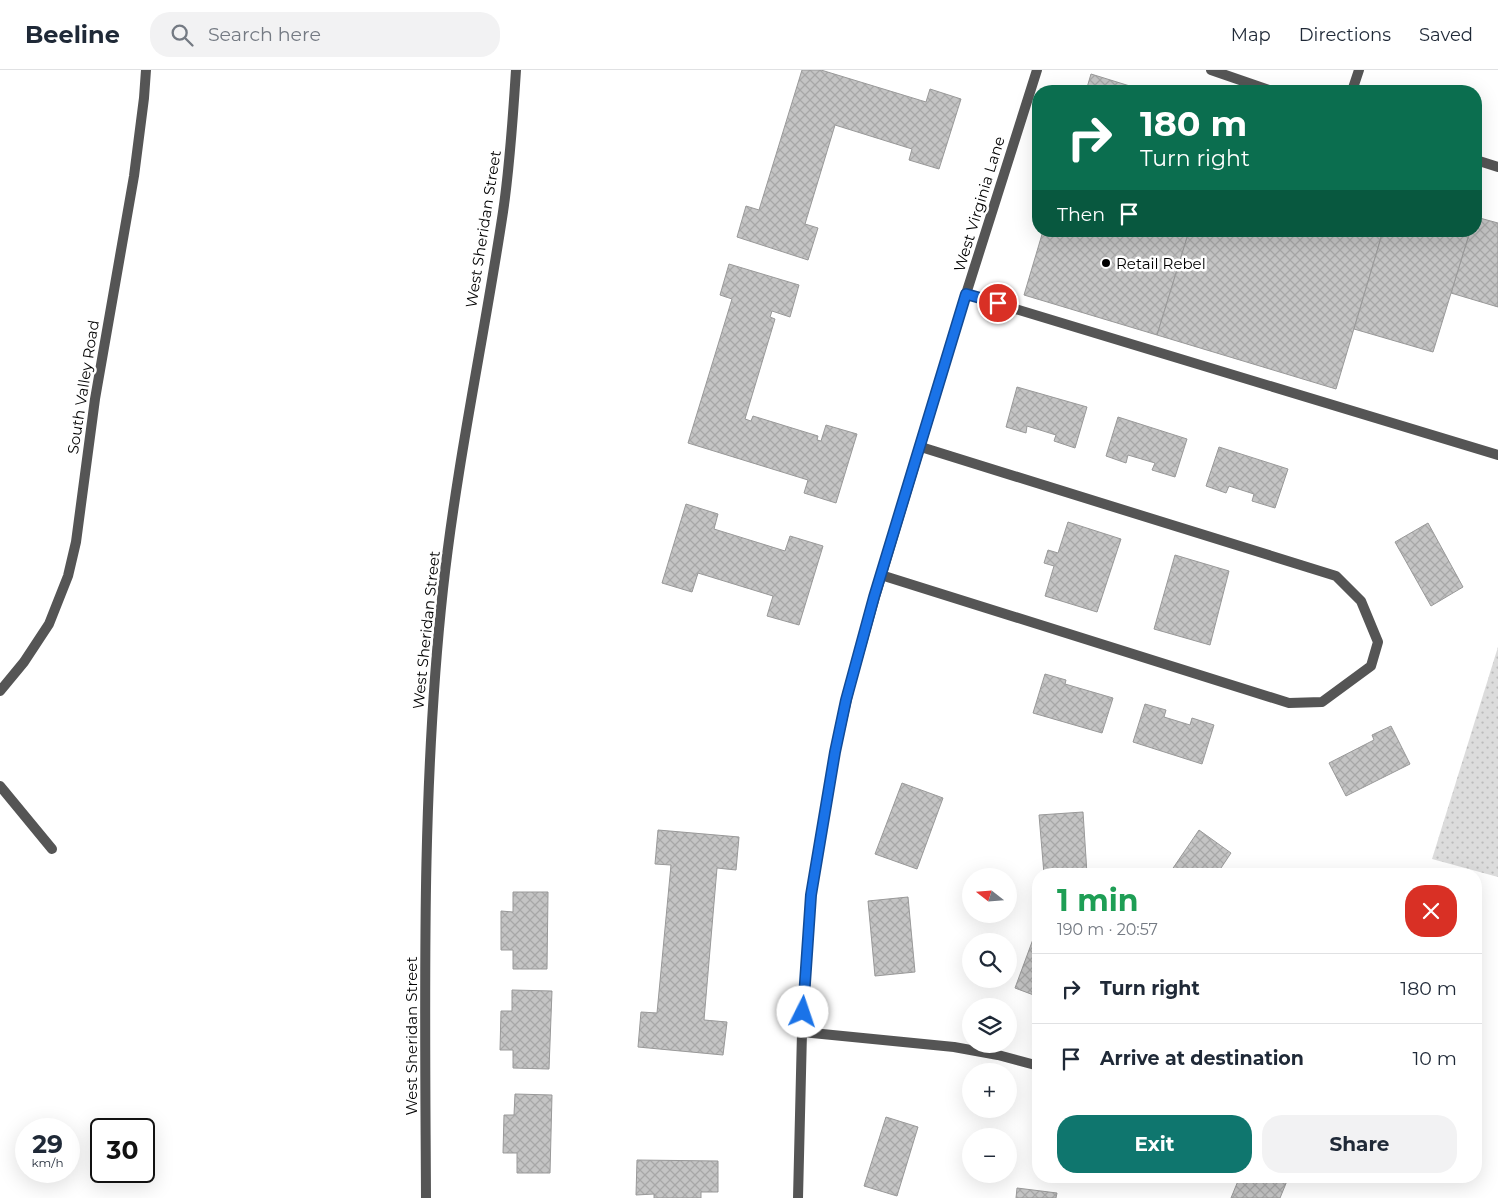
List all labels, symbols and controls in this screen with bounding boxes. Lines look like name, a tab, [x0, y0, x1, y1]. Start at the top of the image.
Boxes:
search box	[150, 12, 500, 57]
text: Beeline	[25, 20, 120, 49]
icon: search	[168, 21, 196, 49]
text: Search here	[208, 23, 321, 46]
text: Map	[1231, 24, 1271, 46]
text: Directions	[1299, 24, 1391, 46]
text: Saved	[1419, 24, 1473, 46]
text: 180 m	[1140, 102, 1247, 145]
icon: right	[1057, 105, 1122, 170]
street label: West Virginia Lane	[949, 134, 1009, 274]
text: Turn right	[1140, 145, 1250, 172]
street label: West Sheridan Street	[461, 149, 505, 309]
icon: arrive	[1115, 200, 1143, 228]
text: Then	[1057, 203, 1105, 226]
place label: Retail Rebel	[1116, 254, 1206, 273]
marker: Retail Rebel	[1100, 257, 1112, 269]
pin	[977, 282, 1019, 324]
icon: arrive	[984, 289, 1012, 317]
street label: South Valley Road	[63, 319, 103, 455]
street label: West Sheridan Street	[408, 550, 444, 710]
north arrow	[962, 868, 1018, 922]
map controls	[962, 868, 1017, 1183]
text: 1 min	[1057, 882, 1138, 919]
button: close	[1405, 885, 1457, 937]
text: 190 m · 20:57	[1057, 920, 1158, 939]
button: search	[962, 933, 1017, 988]
street label: West Sheridan Street	[402, 956, 421, 1116]
icon: right	[1057, 975, 1085, 1003]
text: Turn right	[1100, 977, 1200, 1000]
text: 180 m	[1400, 977, 1457, 1000]
position arrow	[776, 985, 828, 1037]
button: layers	[962, 998, 1017, 1053]
icon: arrive	[1057, 1045, 1085, 1073]
text: Arrive at destination	[1100, 1047, 1304, 1070]
text: 10 m	[1412, 1047, 1457, 1070]
button: +	[962, 1063, 1017, 1118]
button: Exit	[1057, 1115, 1252, 1173]
button: Share	[1262, 1115, 1457, 1173]
speed limit sign: 30	[90, 1118, 155, 1183]
button: −	[962, 1128, 1017, 1183]
text: 29	[32, 1129, 63, 1159]
text: km/h	[31, 1155, 64, 1170]

